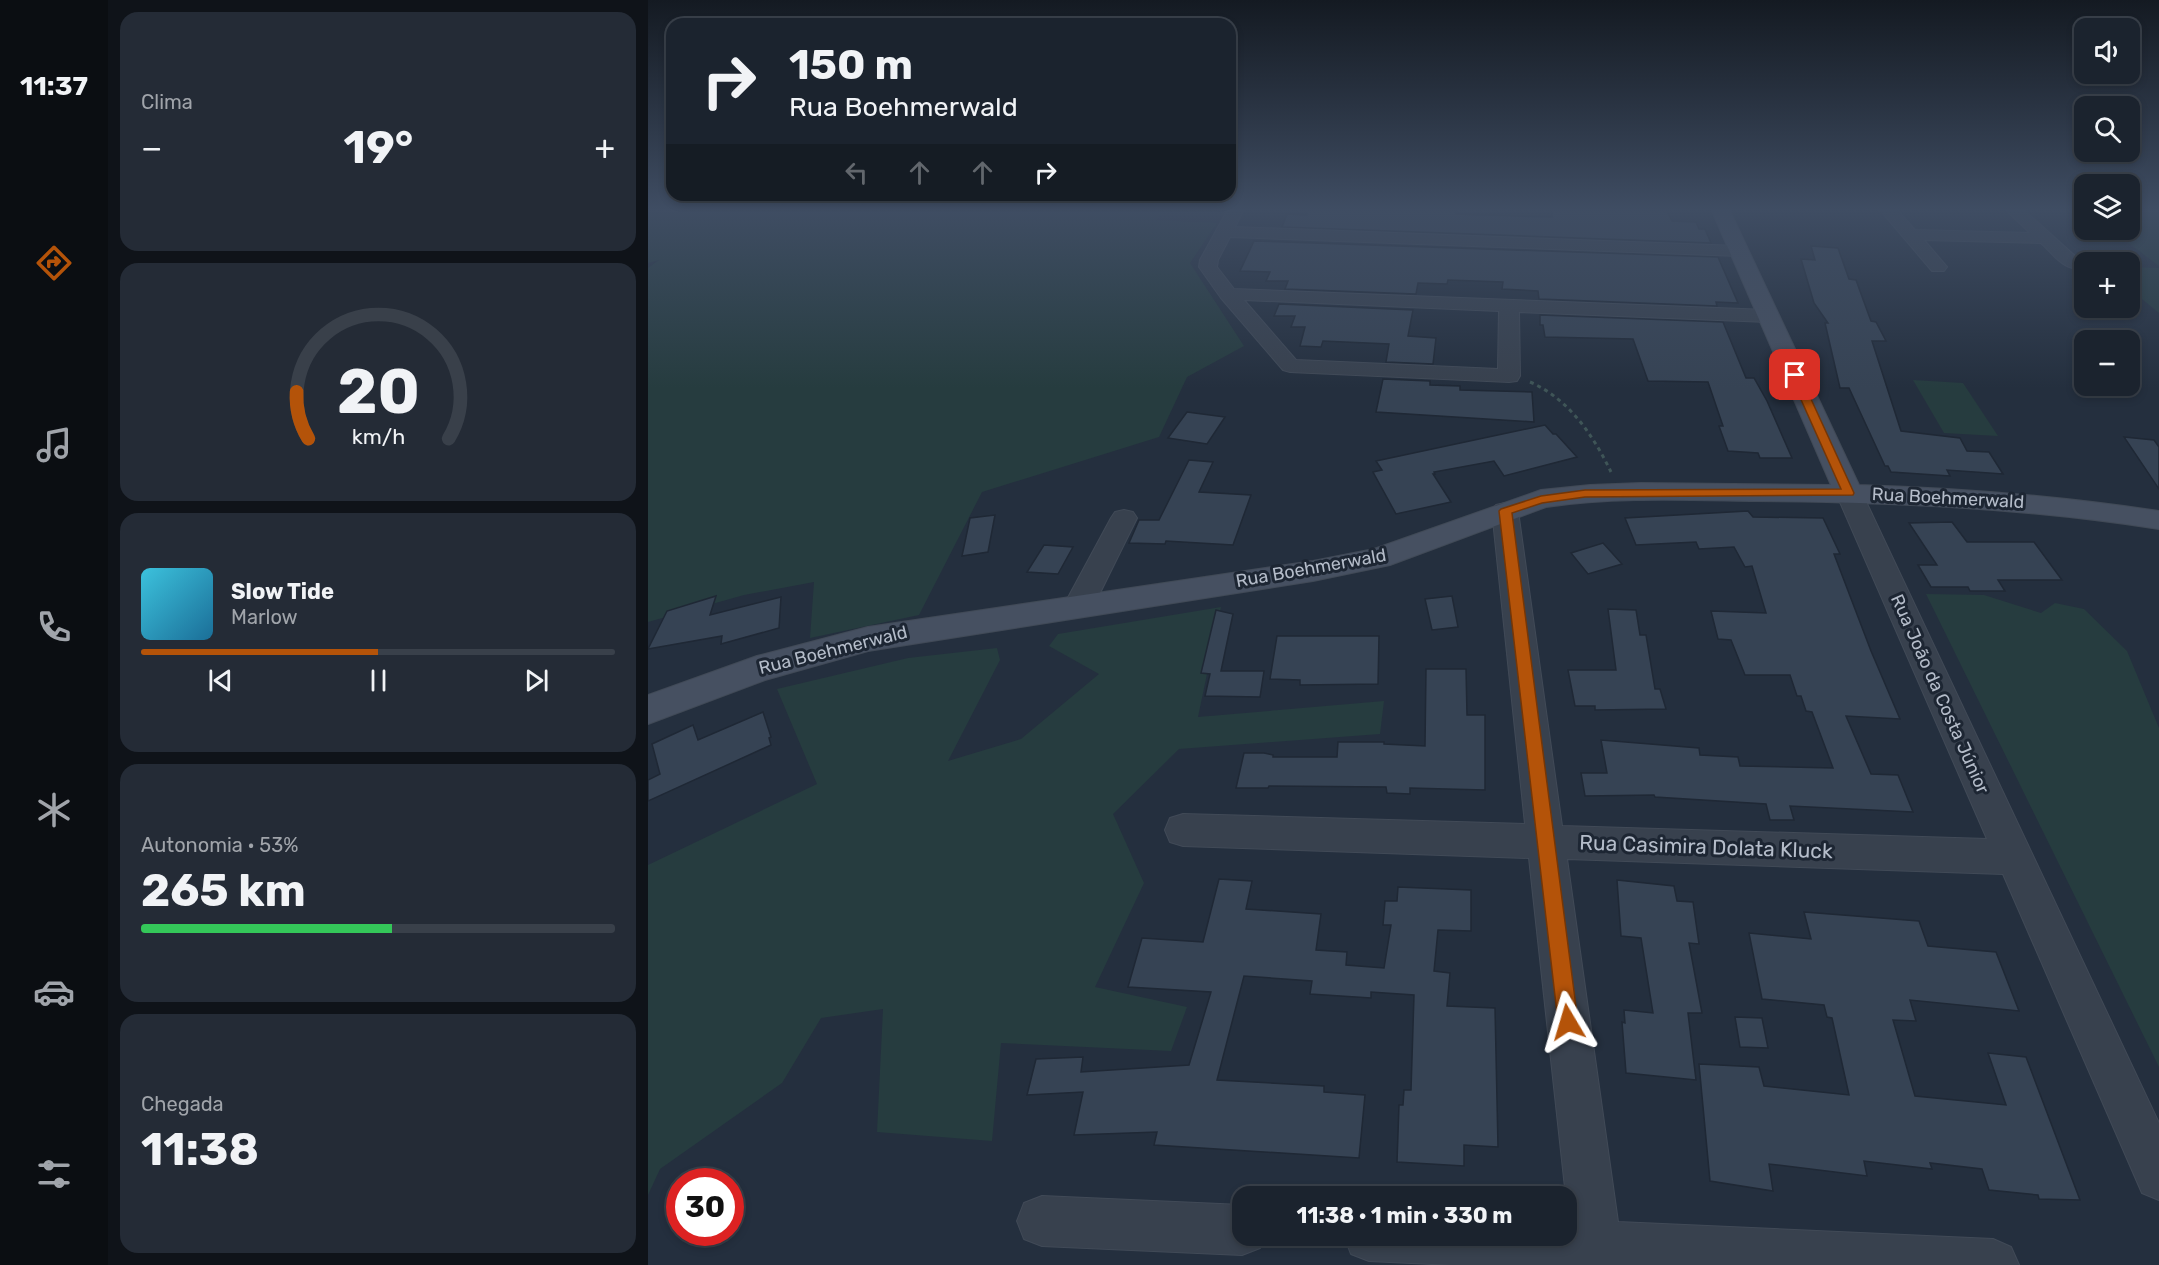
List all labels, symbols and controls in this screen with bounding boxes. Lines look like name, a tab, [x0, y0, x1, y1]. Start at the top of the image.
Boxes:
map controls	[2074, 18, 2140, 396]
button: sound	[2074, 18, 2140, 84]
text: 150 m	[789, 40, 913, 90]
icon: right	[690, 42, 768, 120]
text: 11:37	[20, 70, 88, 102]
text: Clima	[141, 90, 193, 114]
text: Rua Boehmerwald	[789, 91, 1018, 123]
button: search	[2074, 96, 2140, 162]
text: 19°	[344, 121, 413, 174]
text: −	[141, 128, 162, 167]
text: +	[594, 128, 615, 167]
icon: left	[840, 156, 873, 189]
icon: ahead	[903, 156, 936, 189]
icon: ahead	[966, 156, 999, 189]
icon: right	[1029, 156, 1062, 189]
button: layers	[2074, 174, 2140, 240]
icon: directions	[33, 242, 75, 284]
button: +	[2074, 252, 2140, 318]
button: −	[2074, 330, 2140, 396]
pin	[1769, 349, 1820, 400]
text: 20	[337, 355, 419, 429]
icon: arrive	[1778, 358, 1811, 391]
icon: music	[33, 424, 75, 466]
text: km/h	[351, 424, 405, 449]
street label: Rua Boehmerwald	[1871, 483, 2025, 513]
street label: Rua Boehmerwald	[1234, 544, 1388, 592]
text: Slow Tide	[231, 578, 334, 605]
street label: Rua João da Costa Júnior	[1886, 591, 1994, 797]
text: Marlow	[231, 605, 298, 629]
icon: phone	[33, 606, 75, 648]
street label: Rua Boehmerwald	[756, 621, 910, 679]
icon: previous	[204, 664, 237, 697]
icon: pause	[362, 664, 395, 697]
icon: next	[520, 664, 553, 697]
icon: climate	[33, 789, 75, 831]
street label: Rua Casimira Dolata Kluck	[1579, 830, 1833, 863]
text: Autonomia · 53%	[141, 833, 298, 857]
text: 265 km	[141, 864, 306, 917]
icon: car	[33, 971, 75, 1013]
position arrow	[1536, 990, 1600, 1054]
text: Chegada	[141, 1092, 224, 1116]
text: 11:38	[141, 1123, 259, 1176]
icon: filters	[33, 1153, 75, 1195]
speed limit sign: 30	[666, 1168, 744, 1246]
text: 11:38 · 1 min · 330 m	[1297, 1202, 1512, 1229]

